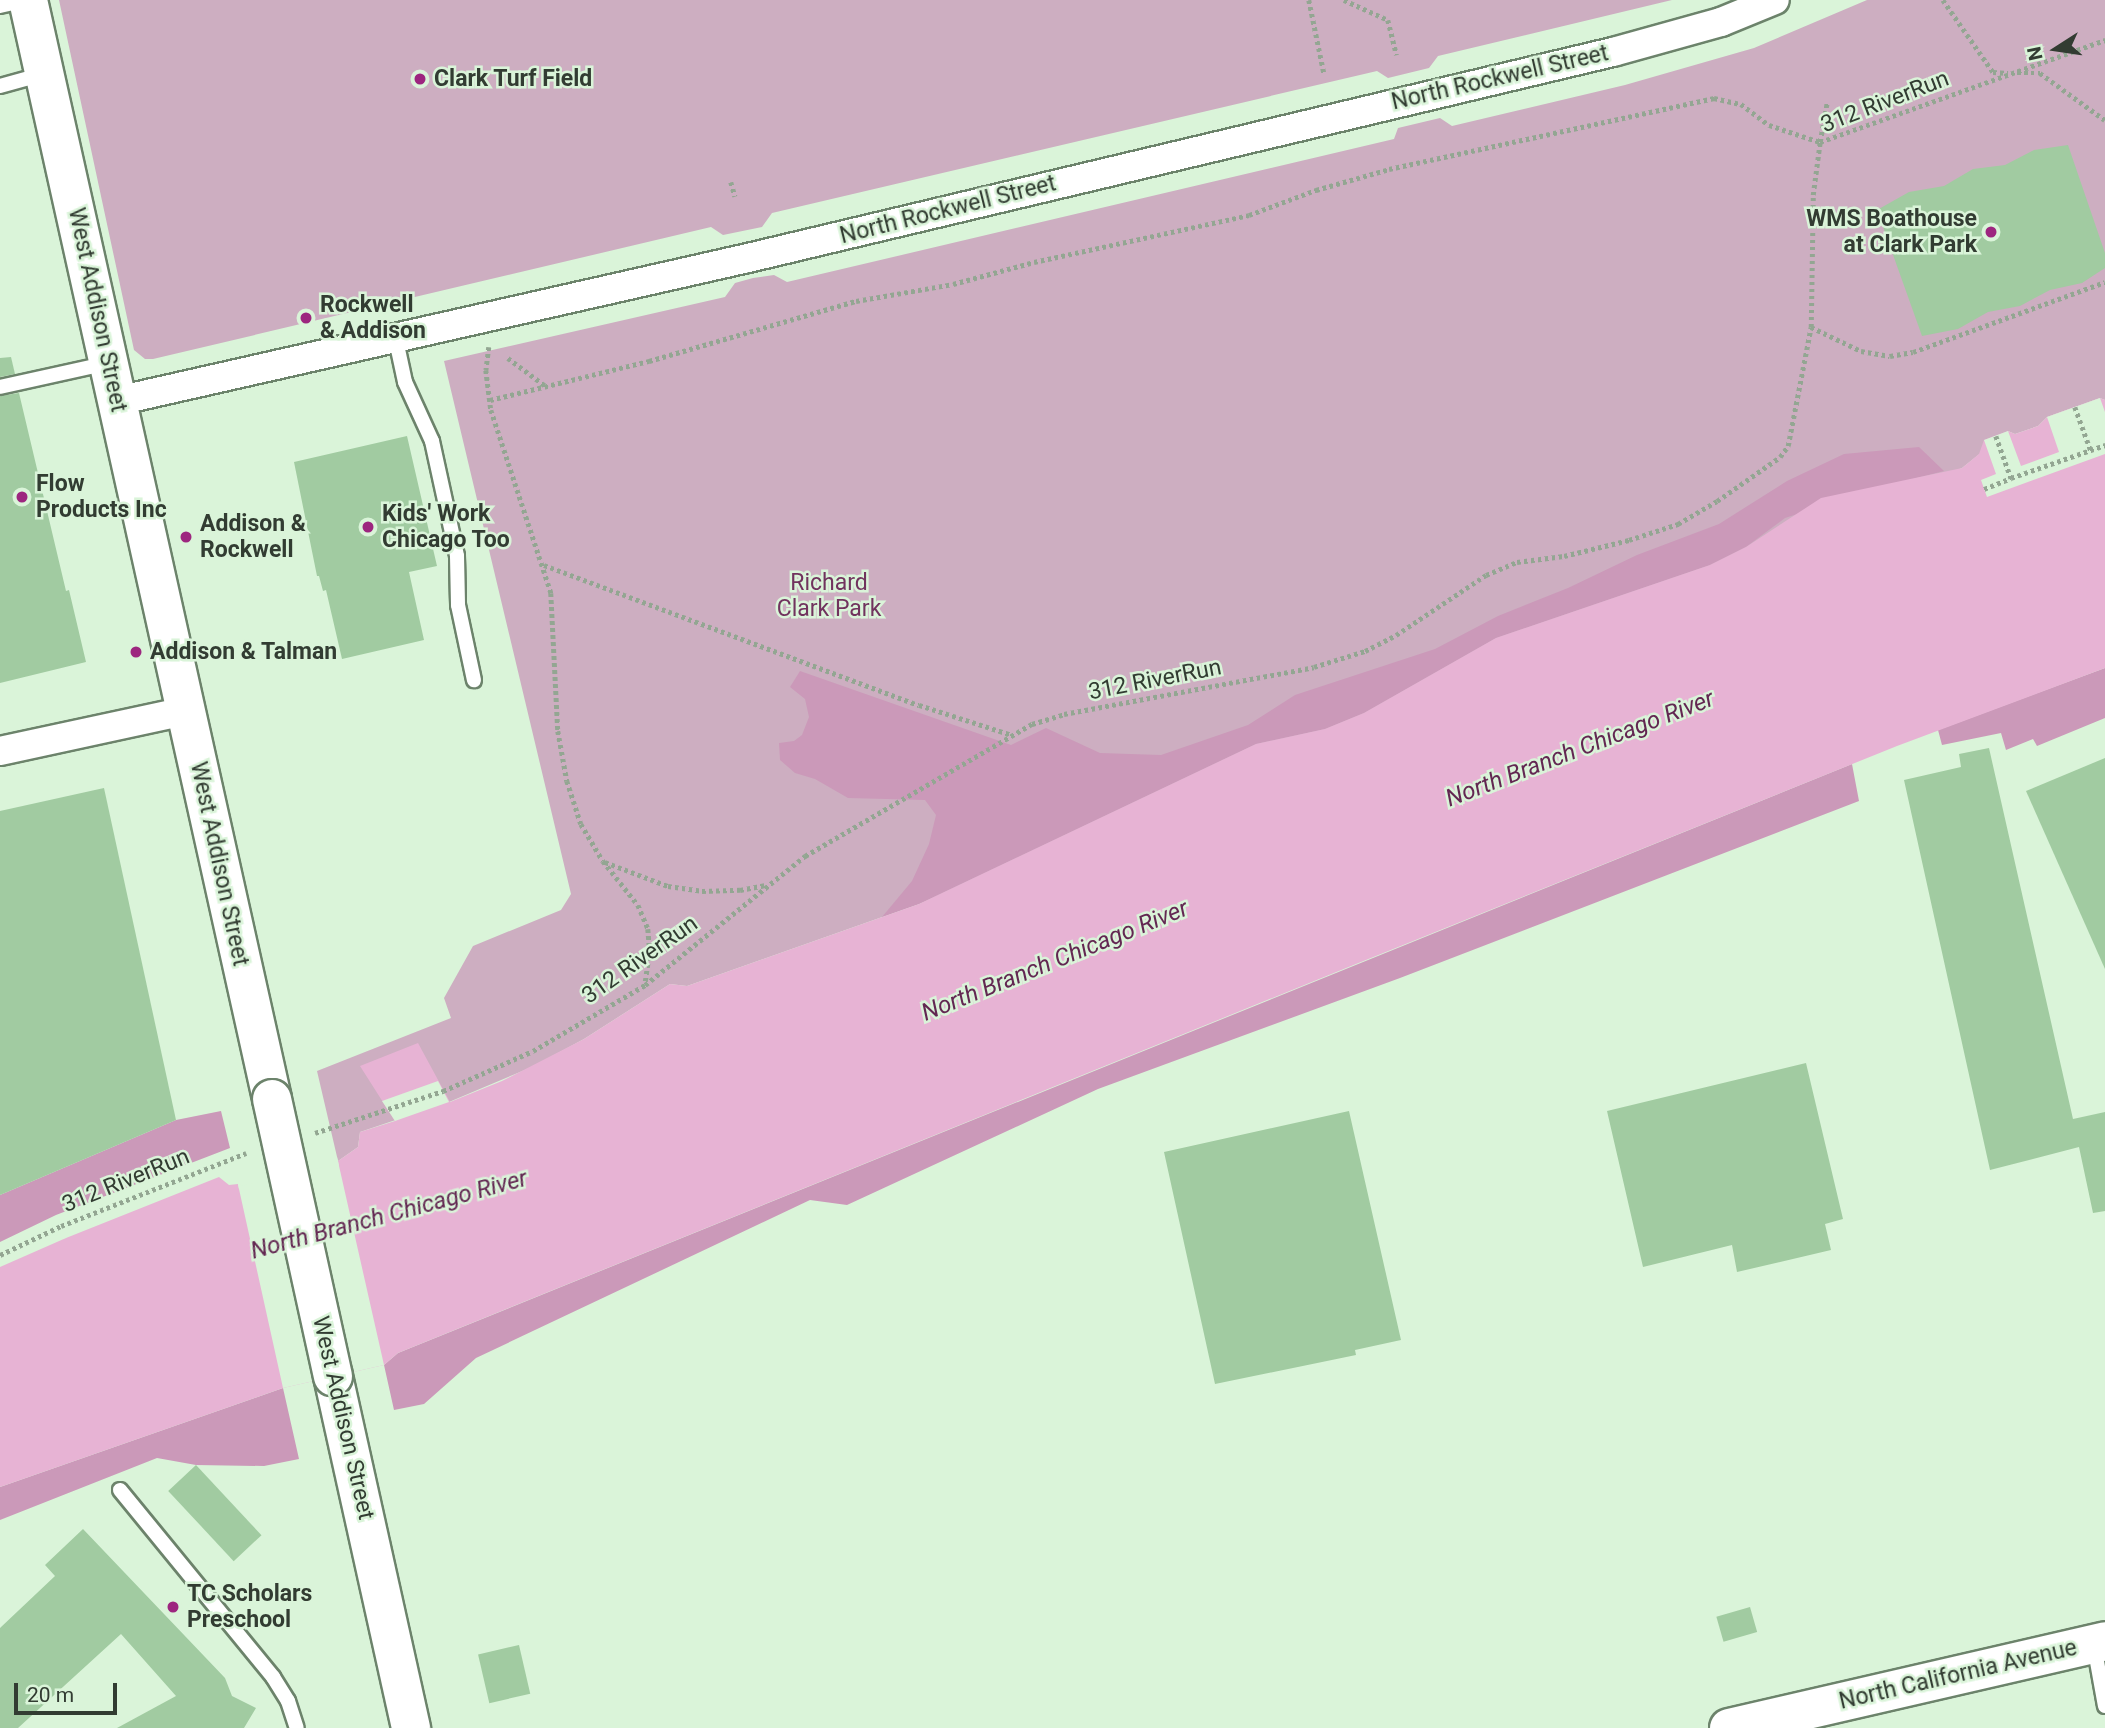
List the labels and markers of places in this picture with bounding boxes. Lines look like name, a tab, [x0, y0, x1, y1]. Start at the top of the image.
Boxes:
place label: Clark Turf Field	[434, 65, 593, 93]
marker: Clark Turf Field	[412, 71, 428, 87]
place label: WMS Boathouse at Clark Park	[1806, 205, 1977, 259]
marker: WMS Boathouse at Clark Park	[1983, 224, 1999, 240]
place label: Rockwell & Addison	[320, 291, 426, 345]
marker: Rockwell & Addison	[298, 310, 314, 326]
place label: Flow Products Inc	[36, 470, 167, 524]
marker: Flow Products Inc	[14, 489, 30, 505]
place label: Kids' Work Chicago Too	[382, 500, 510, 554]
place label: Addison & Rockwell	[200, 510, 306, 564]
marker: Kids' Work Chicago Too	[360, 519, 376, 535]
marker: Addison & Rockwell	[178, 529, 194, 545]
place label: Addison & Talman	[150, 638, 338, 666]
marker: Addison & Talman	[128, 644, 144, 660]
place label: TC Scholars Preschool	[187, 1580, 312, 1634]
marker: TC Scholars Preschool	[165, 1599, 181, 1615]

